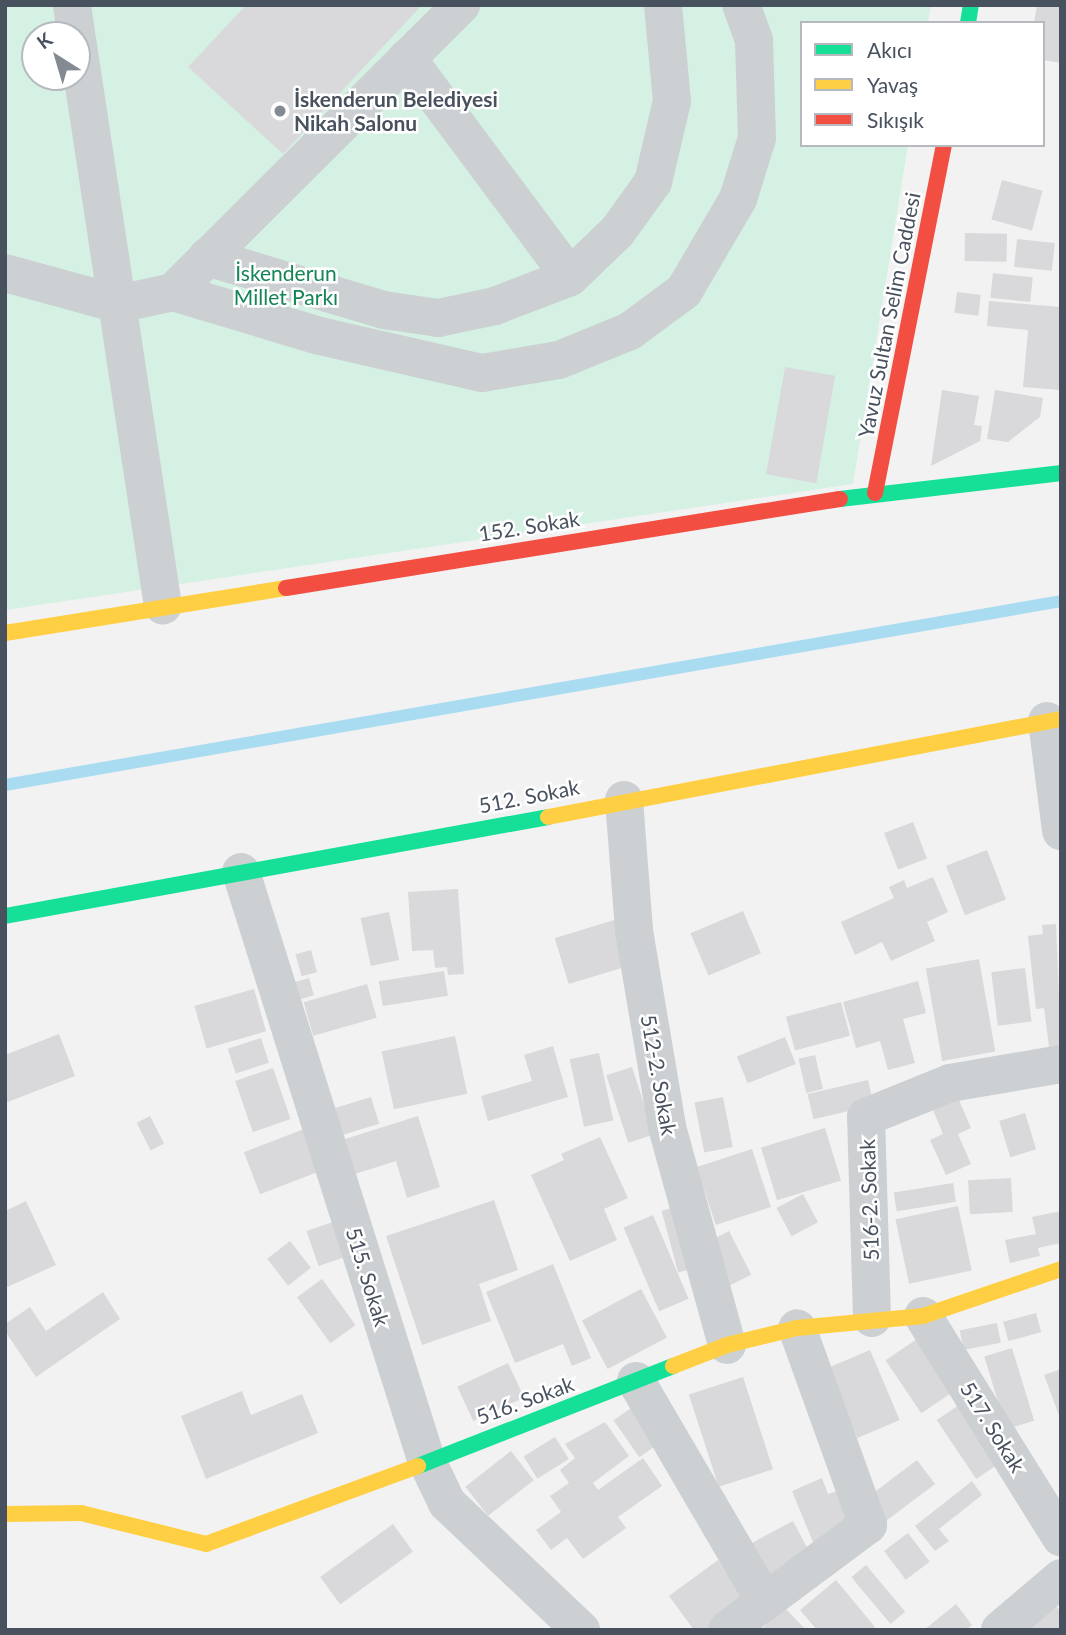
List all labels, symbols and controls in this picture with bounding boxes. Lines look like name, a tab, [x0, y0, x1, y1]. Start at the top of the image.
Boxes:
north arrow	[21, 21, 91, 91]
legend	[800, 21, 1045, 147]
text: K	[32, 27, 56, 54]
text: Akıcı	[867, 37, 912, 62]
text: Yavaş	[867, 72, 918, 97]
place label: İskenderun Belediyesi Nikah Salonu	[294, 86, 498, 136]
marker: İskenderun Belediyesi Nikah Salonu	[272, 103, 288, 119]
text: Sıkışık	[867, 107, 924, 132]
street label: Yavuz Sultan Selim Caddesi	[853, 190, 925, 440]
park label: İskenderun Millet Parkı	[234, 260, 338, 310]
street label: 152. Sokak	[477, 506, 581, 546]
street label: 512. Sokak	[477, 774, 581, 818]
street label: 512-2. Sokak	[636, 1013, 682, 1137]
street label: 516-2. Sokak	[854, 1139, 884, 1261]
street label: 515. Sokak	[341, 1225, 395, 1329]
street label: 516. Sokak	[473, 1371, 577, 1429]
street label: 517. Sokak	[955, 1377, 1031, 1477]

